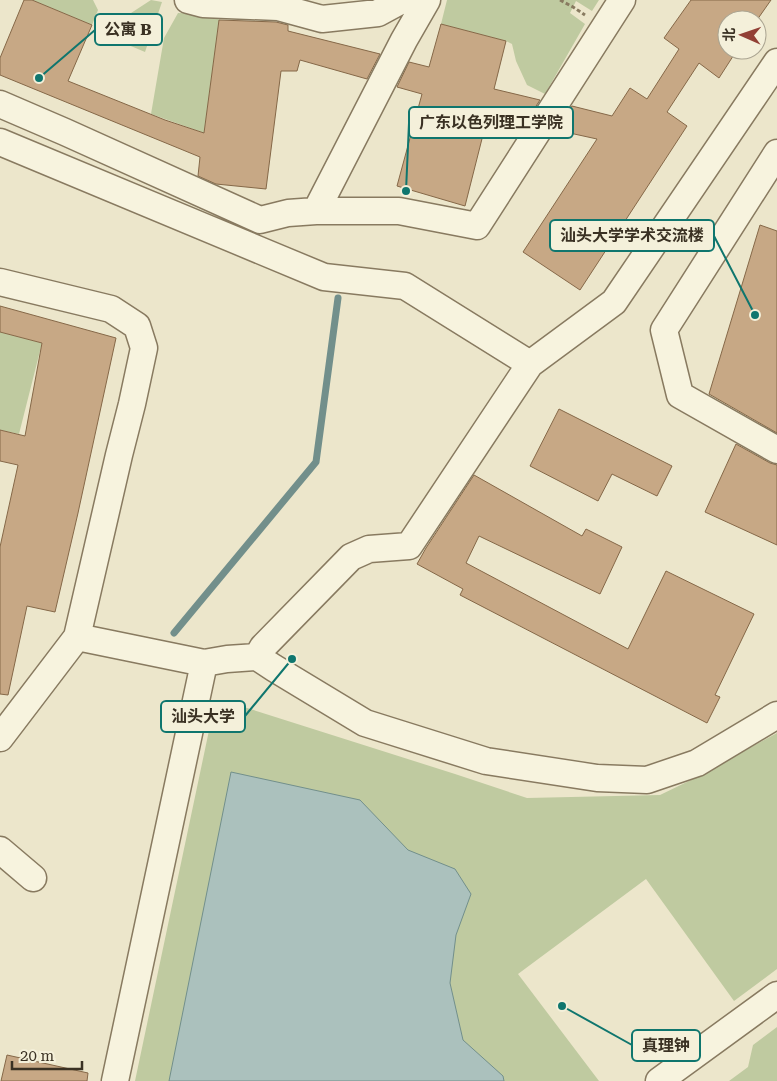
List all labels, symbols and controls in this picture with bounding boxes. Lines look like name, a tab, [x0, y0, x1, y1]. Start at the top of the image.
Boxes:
north arrow	[717, 10, 767, 60]
callout: 公寓 B	[95, 14, 162, 45]
text: 公寓 B	[104, 20, 152, 39]
text: 北	[721, 27, 737, 42]
callout: 广东以色列理工学院	[409, 107, 573, 138]
text: 广东以色列理工学院	[419, 113, 563, 132]
callout: 汕头大学学术交流楼	[550, 220, 714, 251]
text: 汕头大学学术交流楼	[560, 226, 704, 245]
callout: 汕头大学	[161, 701, 245, 732]
text: 汕头大学	[171, 707, 235, 726]
callout: 真理钟	[632, 1030, 700, 1061]
text: 真理钟	[642, 1036, 690, 1055]
scale bar	[12, 1038, 82, 1070]
text: 20 m	[20, 1047, 55, 1065]

